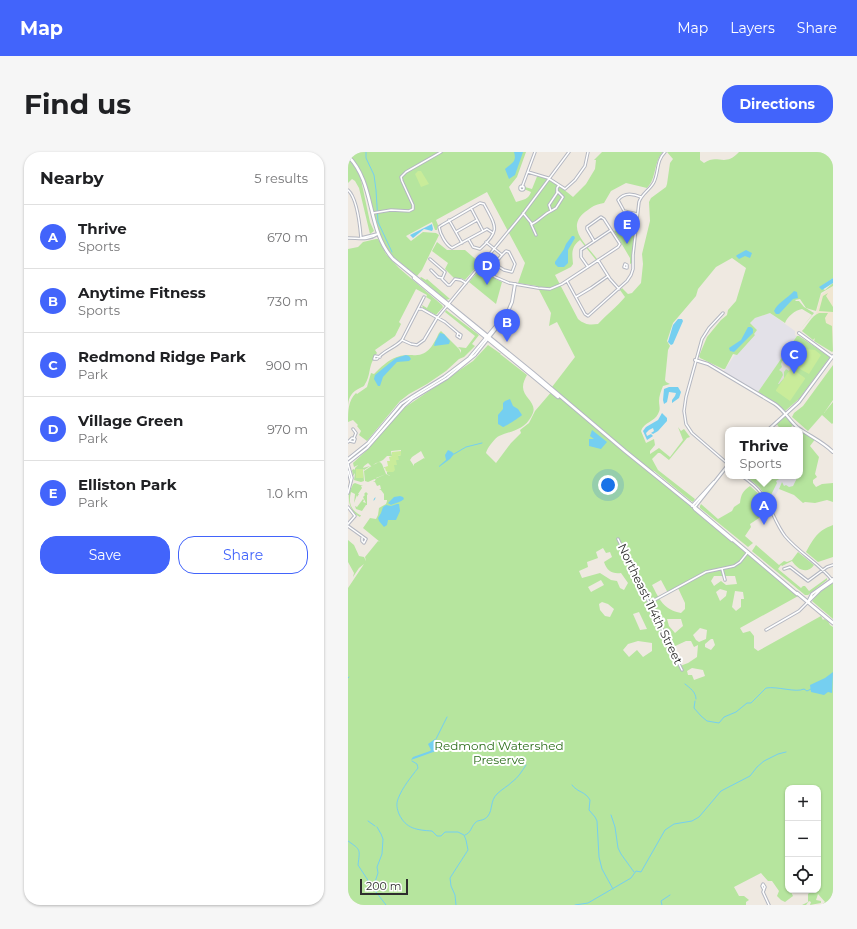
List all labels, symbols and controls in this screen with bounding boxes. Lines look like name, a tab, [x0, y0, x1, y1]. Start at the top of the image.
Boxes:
text: Map	[20, 17, 63, 40]
text: Map	[677, 19, 708, 37]
text: Layers	[730, 19, 775, 37]
text: Share	[797, 19, 837, 37]
button: Directions	[722, 85, 833, 123]
text: Find us	[24, 87, 131, 121]
text: Nearby	[40, 168, 104, 188]
text: 5 results	[254, 170, 308, 186]
pin: E	[614, 211, 640, 244]
text: Thrive	[78, 219, 127, 238]
text: A	[48, 229, 58, 245]
text: 670 m	[267, 229, 308, 245]
text: Sports	[78, 238, 120, 254]
pin: D	[474, 252, 500, 285]
text: Anytime Fitness	[78, 283, 206, 302]
text: B	[48, 293, 58, 309]
text: 730 m	[267, 293, 308, 309]
text: Sports	[78, 302, 120, 318]
pin: B	[494, 309, 520, 342]
pin: C	[781, 341, 807, 374]
text: Redmond Ridge Park	[78, 347, 246, 366]
text: C	[48, 357, 58, 373]
text: 900 m	[266, 357, 308, 373]
text: Park	[78, 366, 108, 382]
text: Village Green	[78, 411, 183, 430]
text: D	[48, 421, 58, 437]
text: 970 m	[267, 421, 308, 437]
popup	[725, 427, 803, 479]
text: Park	[78, 430, 108, 446]
text: Thrive	[740, 436, 788, 455]
text: Sports	[740, 455, 782, 471]
text: Elliston Park	[78, 475, 177, 494]
your location	[598, 475, 618, 495]
text: E	[49, 485, 57, 501]
text: 1.0 km	[267, 485, 308, 501]
pin: A	[751, 492, 777, 525]
text: Park	[78, 494, 108, 510]
button: Save	[40, 536, 170, 574]
button: Share	[178, 536, 308, 574]
street label: Northeast 114th Street	[615, 541, 686, 667]
park label: Redmond Watershed Preserve	[434, 738, 564, 767]
map controls	[785, 785, 821, 893]
button: +	[785, 785, 821, 821]
button: −	[785, 821, 821, 857]
button: locate	[785, 857, 821, 893]
scale bar	[360, 877, 408, 896]
text: 200 m	[366, 879, 401, 893]

